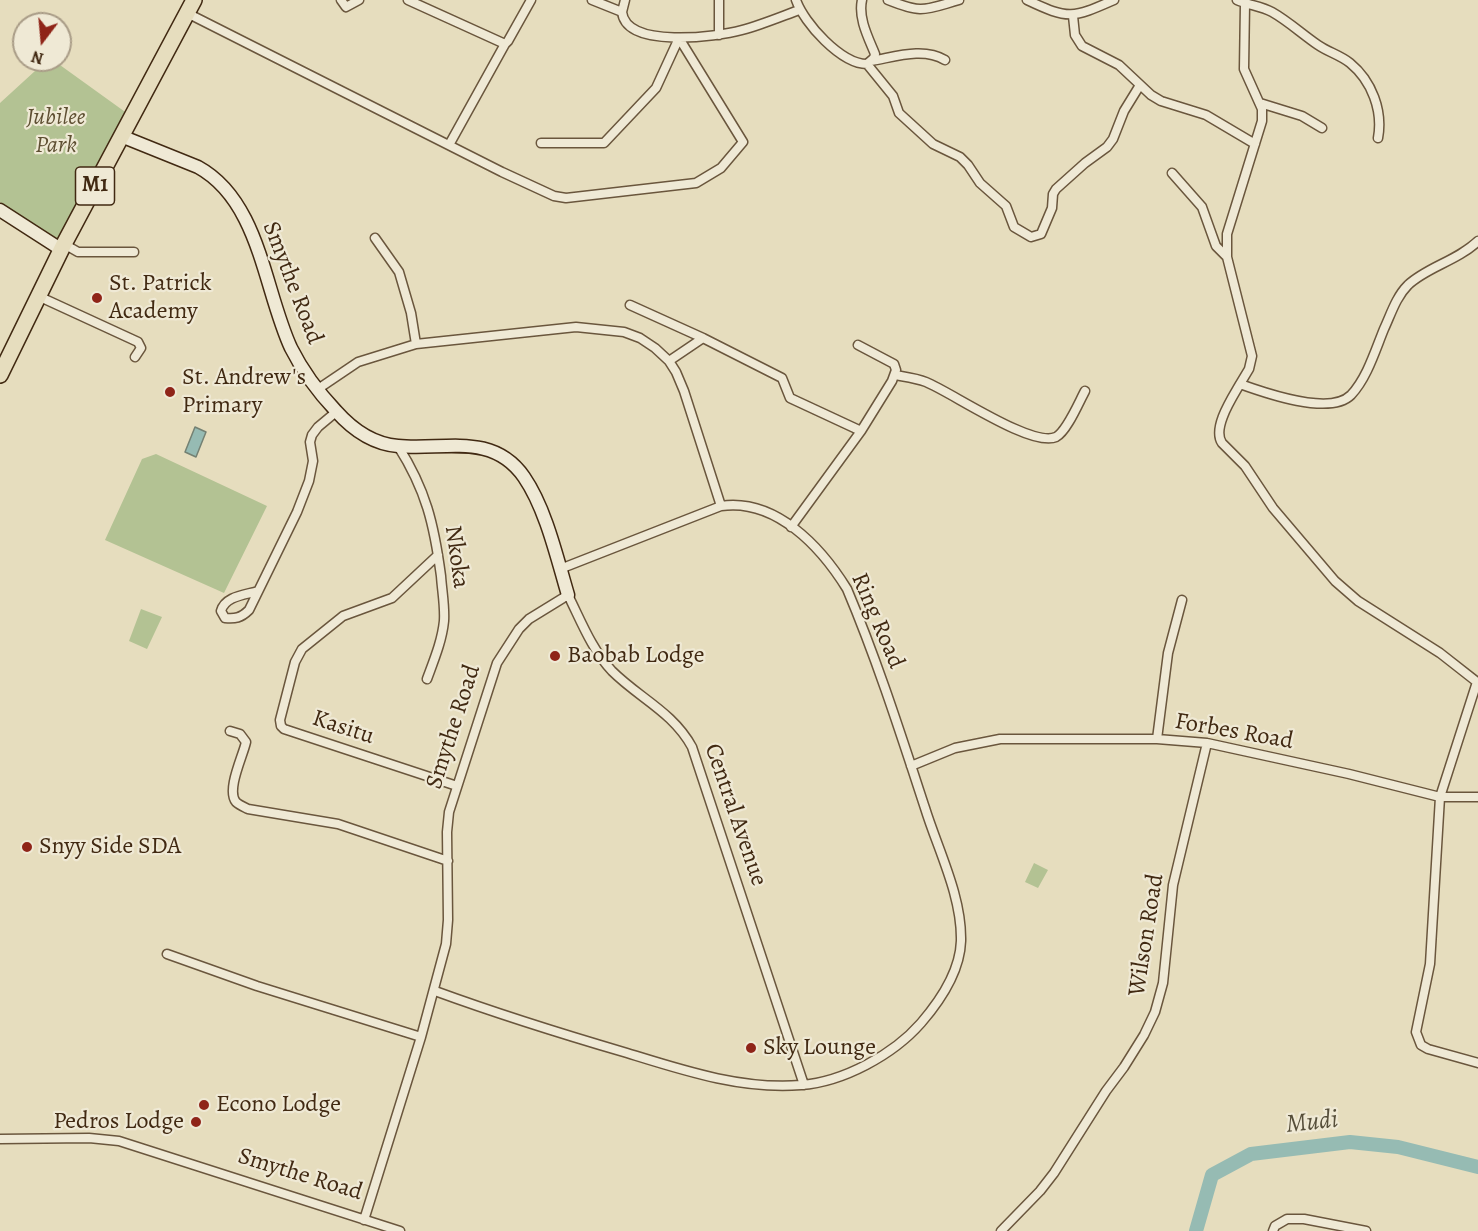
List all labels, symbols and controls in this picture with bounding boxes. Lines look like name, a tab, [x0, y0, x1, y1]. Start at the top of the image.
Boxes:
north arrow	[12, 12, 72, 72]
text: N	[29, 45, 46, 70]
park label: Jubilee Park	[27, 104, 85, 160]
road number: M1	[76, 167, 115, 205]
street label: Smythe Road	[255, 218, 329, 348]
place label: St. Patrick Academy	[109, 270, 212, 326]
marker: St. Patrick Academy	[90, 291, 104, 305]
place label: St. Andrew's Primary	[182, 364, 306, 420]
marker: St. Andrew's Primary	[163, 385, 177, 399]
street label: Nkoka	[437, 524, 475, 590]
street label: Ring Road	[844, 569, 910, 673]
place label: Baobab Lodge	[567, 642, 705, 670]
marker: Baobab Lodge	[548, 649, 562, 663]
street label: Smythe Road	[420, 661, 488, 793]
street label: Kasitu	[308, 705, 378, 751]
street label: Forbes Road	[1173, 707, 1295, 757]
street label: Central Avenue	[697, 740, 773, 890]
place label: Snyy Side SDA	[39, 833, 181, 861]
marker: Snyy Side SDA	[20, 840, 34, 854]
street label: Wilson Road	[1123, 872, 1171, 998]
place label: Sky Lounge	[763, 1034, 876, 1062]
marker: Sky Lounge	[744, 1041, 758, 1055]
place label: Econo Lodge	[216, 1091, 341, 1119]
marker: Econo Lodge	[197, 1098, 211, 1112]
water label: Mudi	[1284, 1105, 1340, 1141]
place label: Pedros Lodge	[53, 1108, 184, 1136]
marker: Pedros Lodge	[189, 1115, 203, 1129]
street label: Smythe Road	[234, 1142, 366, 1208]

